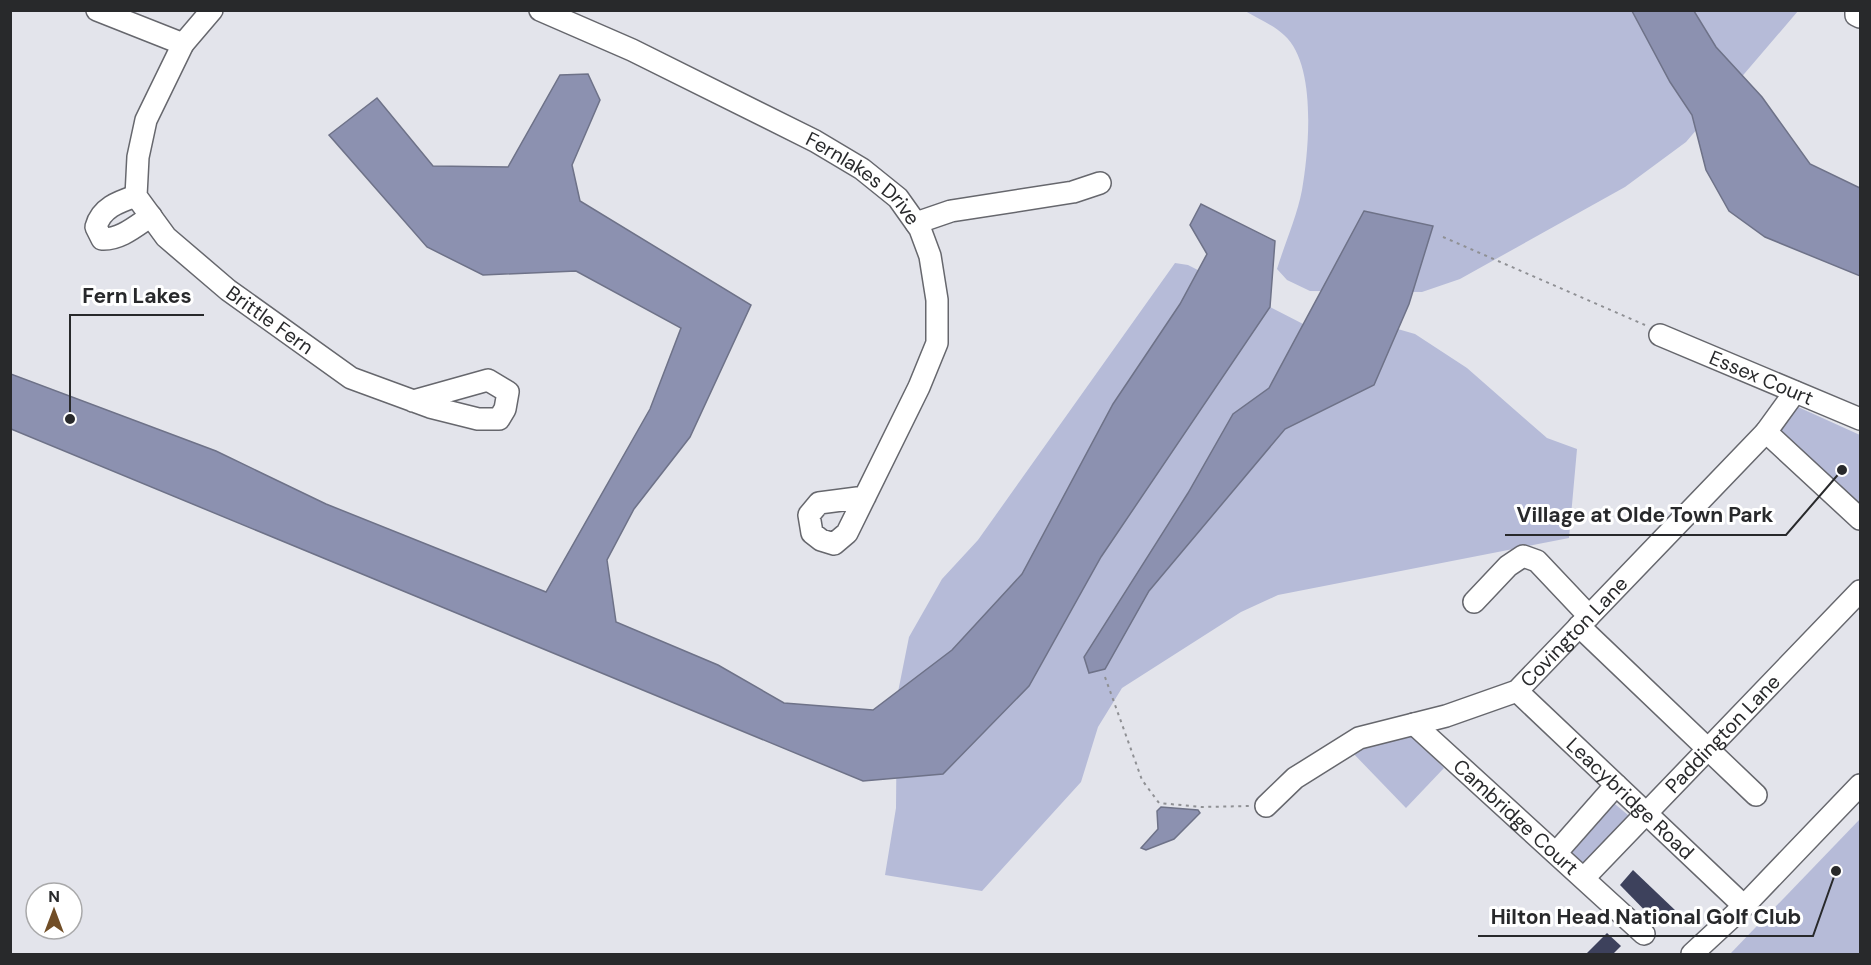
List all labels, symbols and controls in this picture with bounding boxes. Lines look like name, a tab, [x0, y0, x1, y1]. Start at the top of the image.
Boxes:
street label: Fernlakes Drive	[802, 126, 926, 230]
callout: Fern Lakes	[70, 276, 204, 315]
street label: Brittle Fern	[221, 280, 319, 360]
text: Fern Lakes	[82, 282, 192, 310]
street label: Essex Court	[1705, 344, 1818, 411]
callout: Village at Olde Town Park	[1505, 496, 1786, 535]
text: Village at Olde Town Park	[1517, 501, 1773, 529]
street label: Covington Lane	[1515, 571, 1633, 693]
street label: Paddington Lane	[1659, 669, 1786, 799]
street label: Leacybridge Road	[1561, 732, 1700, 865]
street label: Cambridge Court	[1448, 753, 1584, 881]
north arrow	[24, 881, 84, 941]
text: N	[48, 886, 60, 907]
callout: Hilton Head National Golf Club	[1478, 897, 1813, 936]
text: Hilton Head National Golf Club	[1491, 903, 1801, 931]

